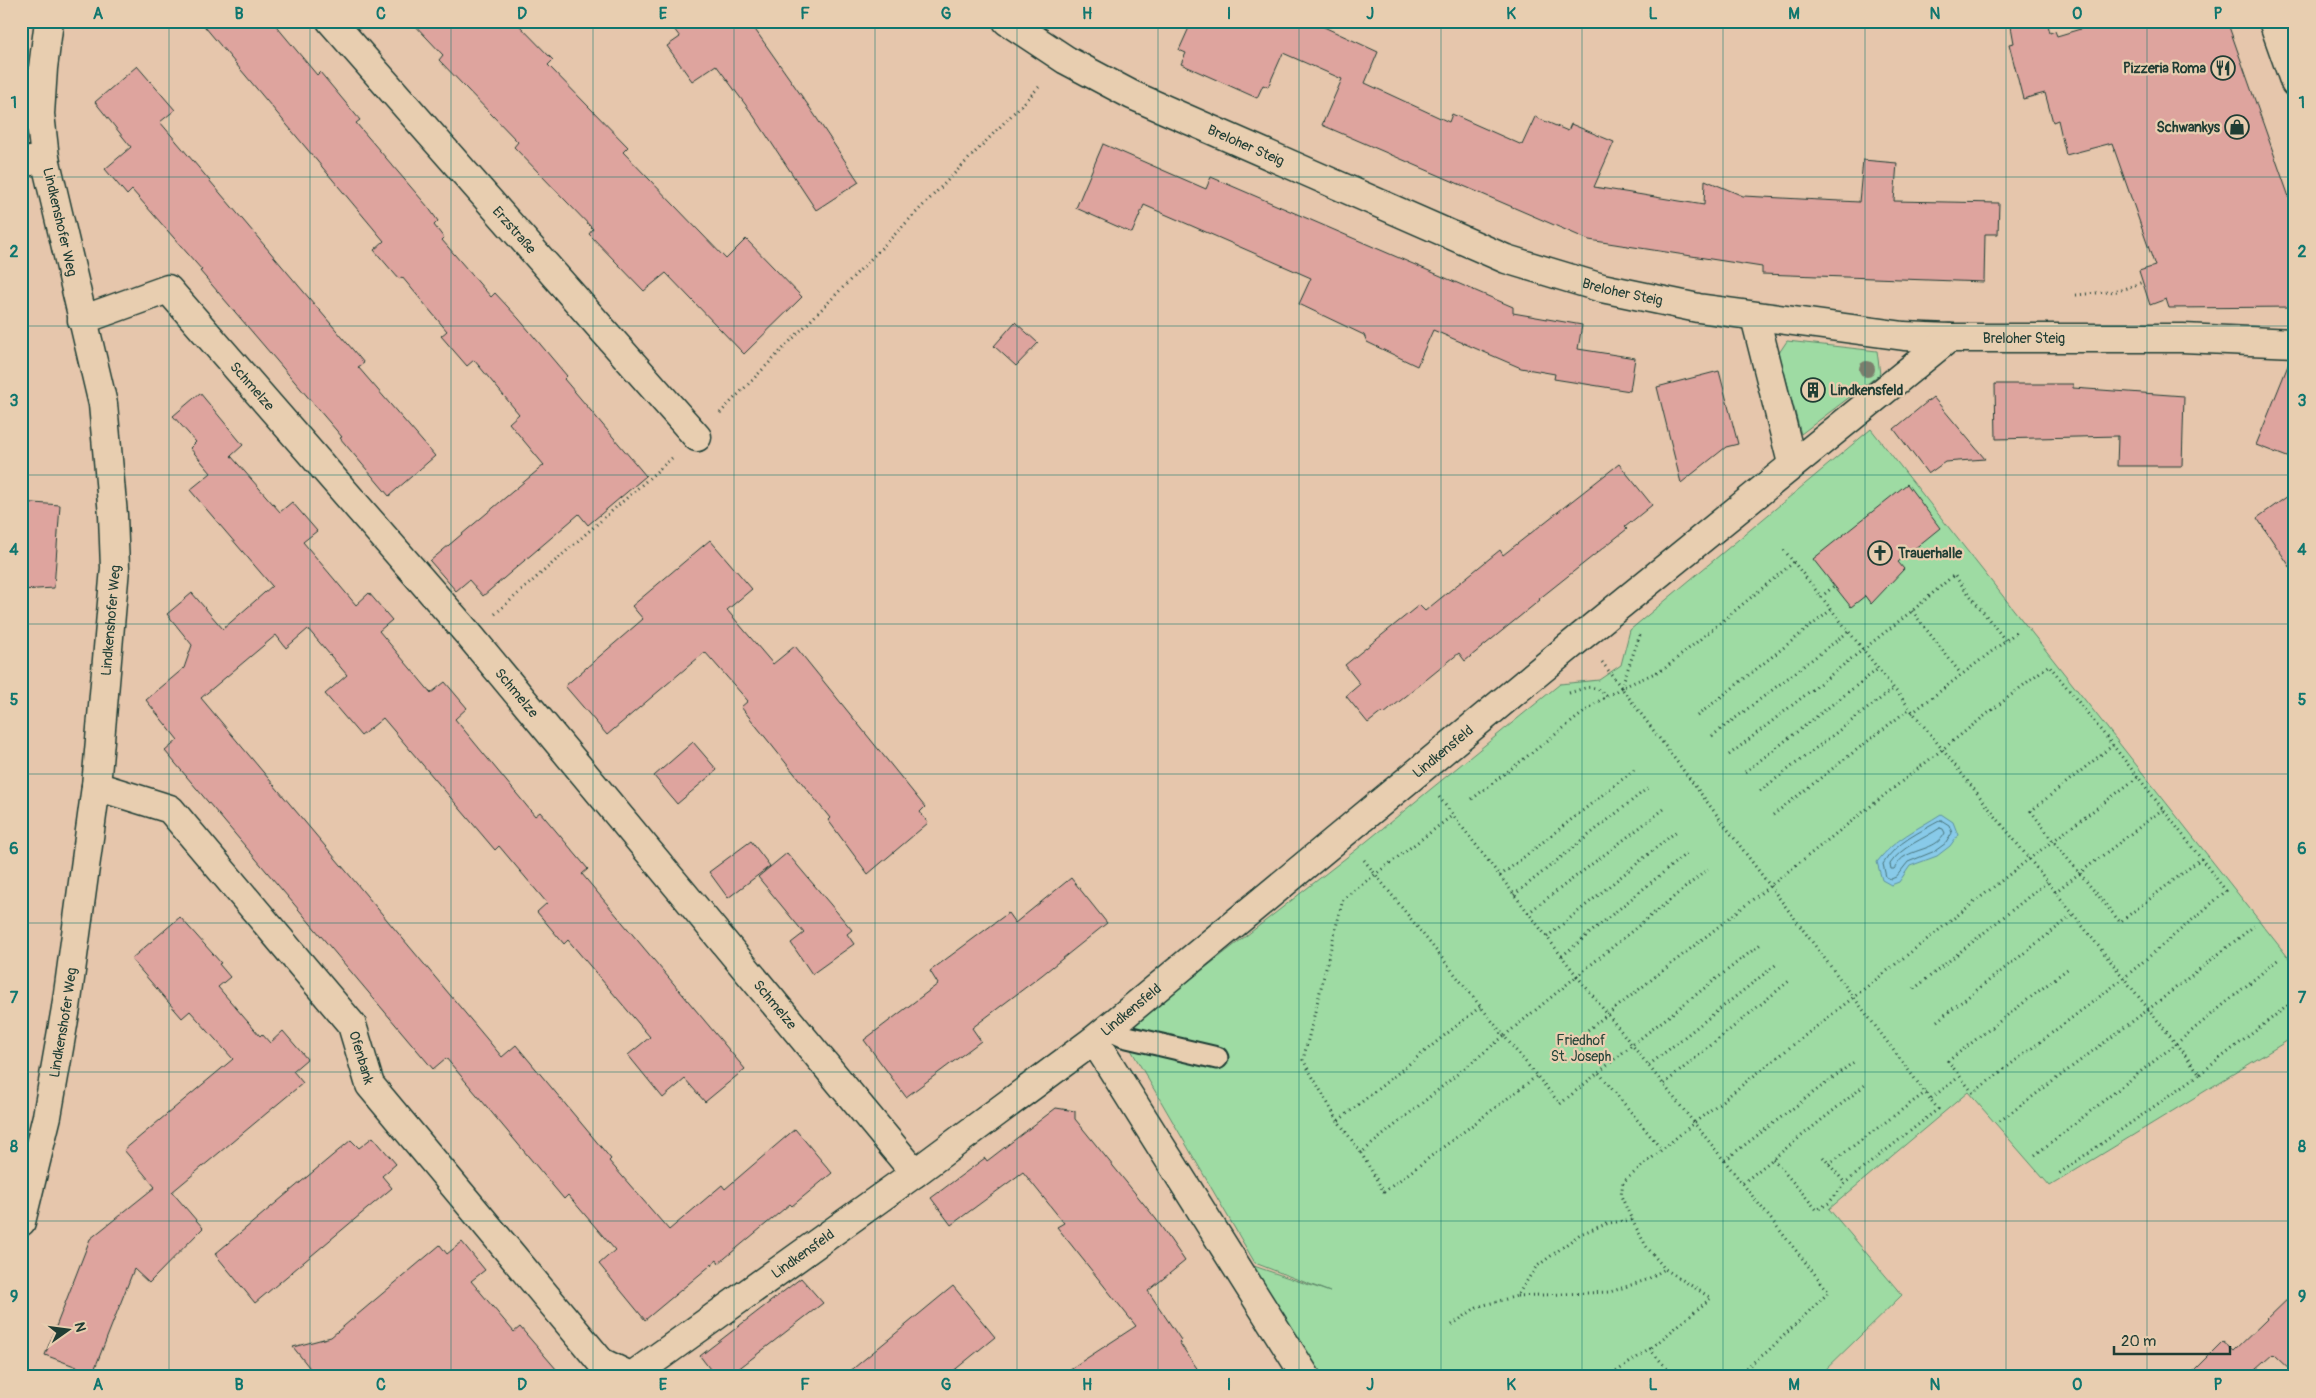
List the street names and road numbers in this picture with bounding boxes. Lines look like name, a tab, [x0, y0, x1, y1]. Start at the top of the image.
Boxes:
street label: Breloher Steig	[1205, 121, 1287, 169]
street label: Lindkenshofer Weg	[39, 166, 81, 278]
street label: Erzstraße	[489, 202, 540, 257]
street label: Breloher Steig	[1580, 274, 1664, 309]
street label: Breloher Steig	[1983, 330, 2065, 347]
street label: Schmelze	[227, 358, 278, 414]
street label: Lindkenshofer Weg	[97, 564, 124, 677]
street label: Schmelze	[492, 665, 542, 721]
street label: Lindkensfeld	[1409, 721, 1477, 781]
street label: Lindkenshofer Weg	[45, 966, 80, 1079]
street label: Schmelze	[750, 976, 801, 1033]
street label: Lindkensfeld	[1097, 980, 1165, 1040]
street label: Ofenbank	[346, 1029, 378, 1087]
street label: Lindkensfeld	[768, 1225, 838, 1282]

